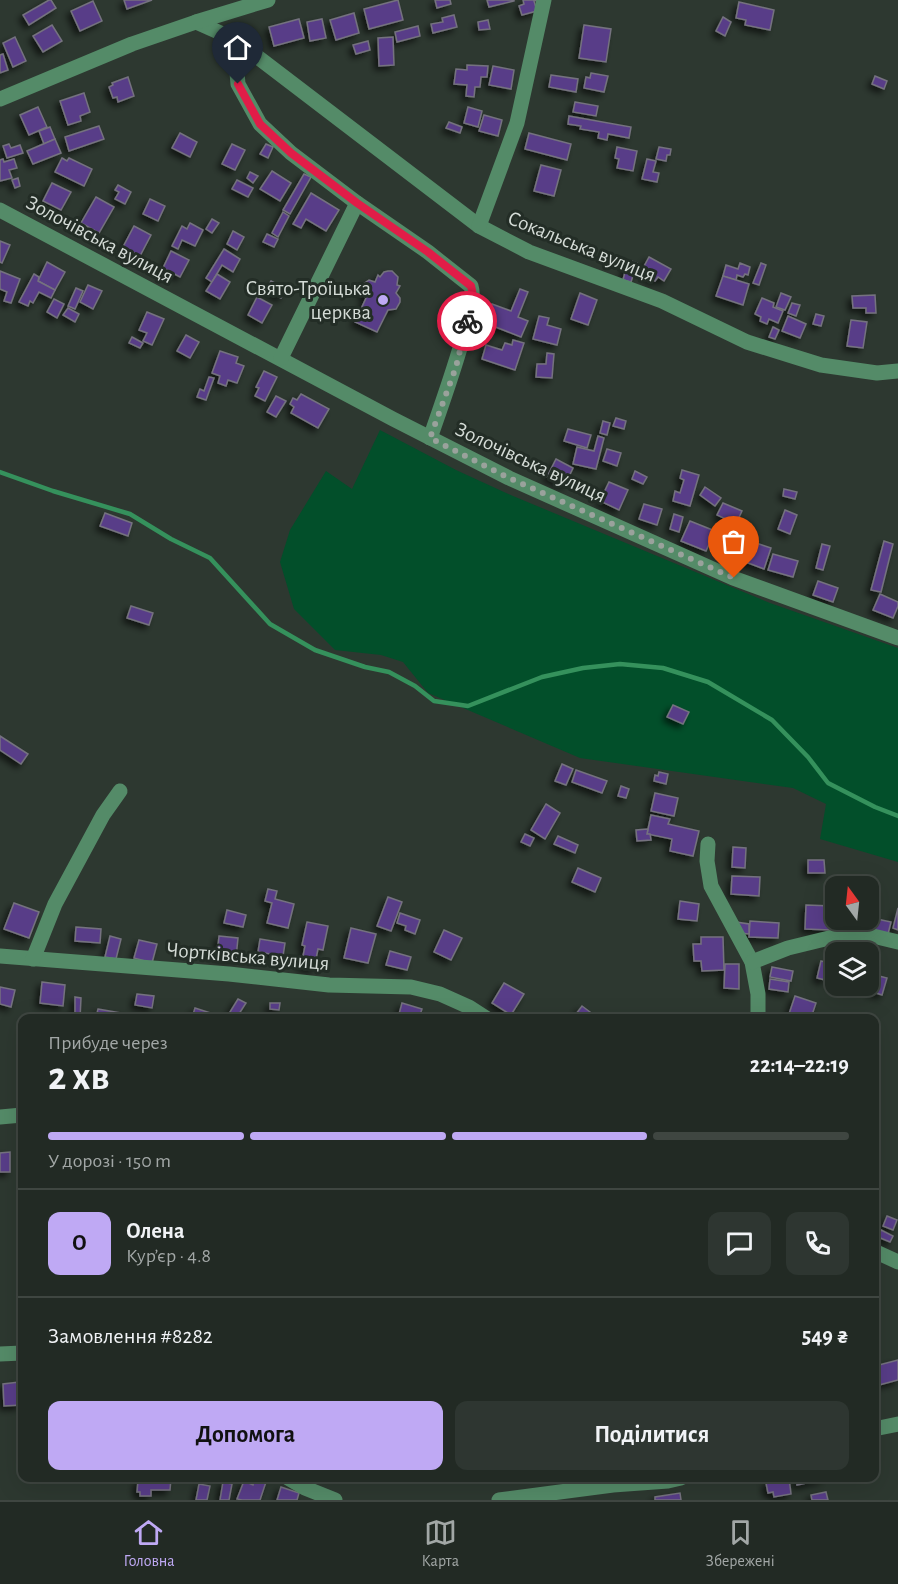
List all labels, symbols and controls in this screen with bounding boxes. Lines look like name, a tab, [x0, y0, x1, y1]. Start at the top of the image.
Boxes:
pin	[212, 22, 263, 84]
icon: home	[221, 31, 254, 64]
street label: Золочівська вулиця	[23, 192, 177, 287]
street label: Сокальська вулиця	[505, 207, 659, 286]
place label: Свято-Троїцька церква	[245, 278, 371, 323]
courier	[437, 291, 497, 351]
marker: Свято-Троїцька церква	[376, 293, 390, 307]
icon: bike	[451, 305, 484, 338]
street label: Золочівська вулиця	[452, 418, 609, 507]
pin	[708, 516, 759, 578]
icon: bag	[717, 525, 750, 558]
north arrow	[825, 876, 879, 930]
map controls	[825, 876, 879, 996]
street label: Чортківська вулиця	[166, 939, 330, 974]
button: layers	[825, 942, 879, 996]
text: Прибуде через	[48, 1033, 168, 1053]
text: 22:14–22:19	[750, 1054, 849, 1076]
text: 2 хв	[48, 1058, 110, 1097]
text: У дорозі · 150 m	[48, 1151, 171, 1171]
button: chat	[708, 1212, 771, 1275]
button: phone	[786, 1212, 849, 1275]
text: Олена	[126, 1220, 184, 1242]
text: О	[72, 1232, 87, 1254]
text: Кур’єр · 4.8	[126, 1246, 211, 1266]
text: Замовлення #8282	[48, 1325, 213, 1347]
text: 549 ₴	[802, 1325, 849, 1347]
button: Допомога	[48, 1401, 443, 1470]
button: Поділитися	[455, 1401, 849, 1470]
tab: Головна	[123, 1516, 175, 1571]
tab: Карта	[421, 1516, 459, 1571]
tab: Збережені	[706, 1516, 775, 1571]

